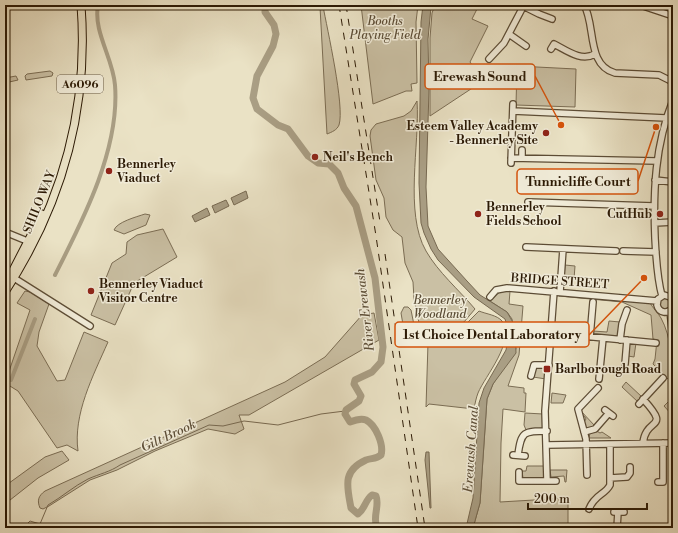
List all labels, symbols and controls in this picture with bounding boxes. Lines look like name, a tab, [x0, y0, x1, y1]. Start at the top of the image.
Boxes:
park label: Booths Playing Field	[349, 14, 422, 43]
callout: Erewash Sound	[425, 64, 535, 89]
text: Erewash Sound	[433, 69, 527, 85]
road number: A6096	[57, 75, 103, 93]
place label: Esteem Valley Academy - Bennerley Site	[406, 119, 539, 148]
marker: Esteem Valley Academy - Bennerley Site	[541, 128, 551, 138]
place label: Neil's Bench	[323, 150, 393, 165]
marker: Neil's Bench	[310, 152, 320, 162]
place label: Bennerley Viaduct	[116, 157, 177, 186]
marker: Bennerley Viaduct	[104, 166, 114, 176]
street label: SHILO WAY	[20, 168, 59, 236]
callout: Tunnicliffe Court	[517, 169, 638, 194]
text: Tunnicliffe Court	[525, 174, 631, 190]
place label: Bennerley Fields School	[486, 200, 561, 229]
place label: CutHub	[607, 207, 652, 222]
marker: Bennerley Fields School	[473, 209, 483, 219]
marker: CutHub	[655, 209, 665, 219]
water label: River Erewash	[352, 267, 378, 353]
street label: BRIDGE STREET	[509, 271, 610, 292]
place label: Bennerley Viaduct Visitor Centre	[98, 277, 204, 306]
marker: Bennerley Viaduct Visitor Centre	[86, 286, 96, 296]
park label: Bennerley Woodland	[412, 293, 468, 322]
callout: 1st Choice Dental Laboratory	[395, 322, 589, 347]
text: 1st Choice Dental Laboratory	[403, 327, 582, 343]
place label: Barlborough Road	[555, 362, 662, 377]
marker: Barlborough Road	[542, 364, 552, 374]
water label: Erewash Canal	[460, 404, 482, 494]
water label: Gilt Brook	[138, 416, 199, 456]
scale bar	[528, 485, 647, 511]
text: 200 m	[534, 492, 570, 507]

